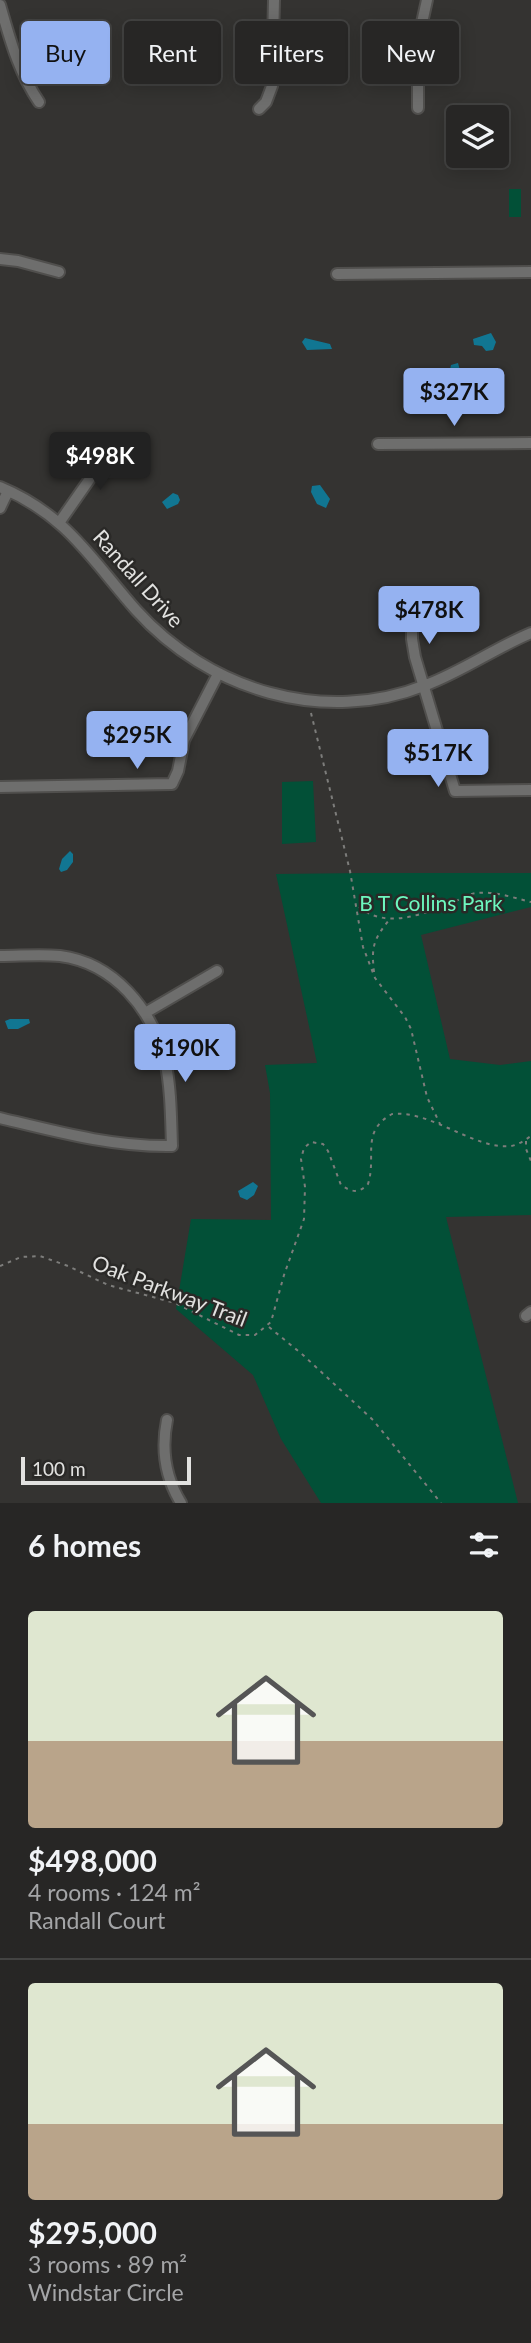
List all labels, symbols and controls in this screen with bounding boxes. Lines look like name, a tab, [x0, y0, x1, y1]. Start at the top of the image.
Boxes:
chip: Buy	[21, 21, 110, 84]
chip: Rent	[124, 21, 221, 84]
chip: Filters	[235, 21, 348, 84]
chip: New	[362, 21, 459, 84]
map controls	[446, 105, 509, 168]
button: layers	[446, 105, 509, 168]
pin: $327K	[405, 368, 503, 428]
text: $327K	[419, 377, 489, 405]
pin: $498K	[51, 433, 149, 492]
text: $498K	[65, 441, 135, 469]
street label: Randall Drive	[89, 524, 189, 632]
pin: $478K	[380, 586, 478, 646]
text: $478K	[394, 595, 464, 623]
pin: $295K	[88, 712, 186, 771]
text: $295K	[102, 720, 172, 748]
pin: $517K	[389, 730, 487, 789]
text: $517K	[403, 738, 473, 766]
park label: B T Collins Park	[359, 890, 503, 915]
pin: $190K	[136, 1024, 234, 1084]
text: $190K	[150, 1033, 220, 1061]
street label: Oak Parkway Trail	[89, 1249, 251, 1331]
scale bar	[21, 1454, 191, 1486]
text: 100 m	[32, 1457, 86, 1480]
icon: filters	[465, 1526, 503, 1564]
text: 6 homes	[28, 1527, 141, 1563]
icon: home	[203, 1657, 329, 1783]
text: $498,000	[28, 1842, 157, 1878]
text: 4 rooms · 124 m²	[28, 1878, 200, 1906]
text: Randall Court	[28, 1906, 165, 1934]
icon: home	[203, 2029, 329, 2155]
text: $295,000	[28, 2214, 157, 2250]
text: 3 rooms · 89 m²	[28, 2250, 187, 2278]
text: Windstar Circle	[28, 2278, 184, 2306]

